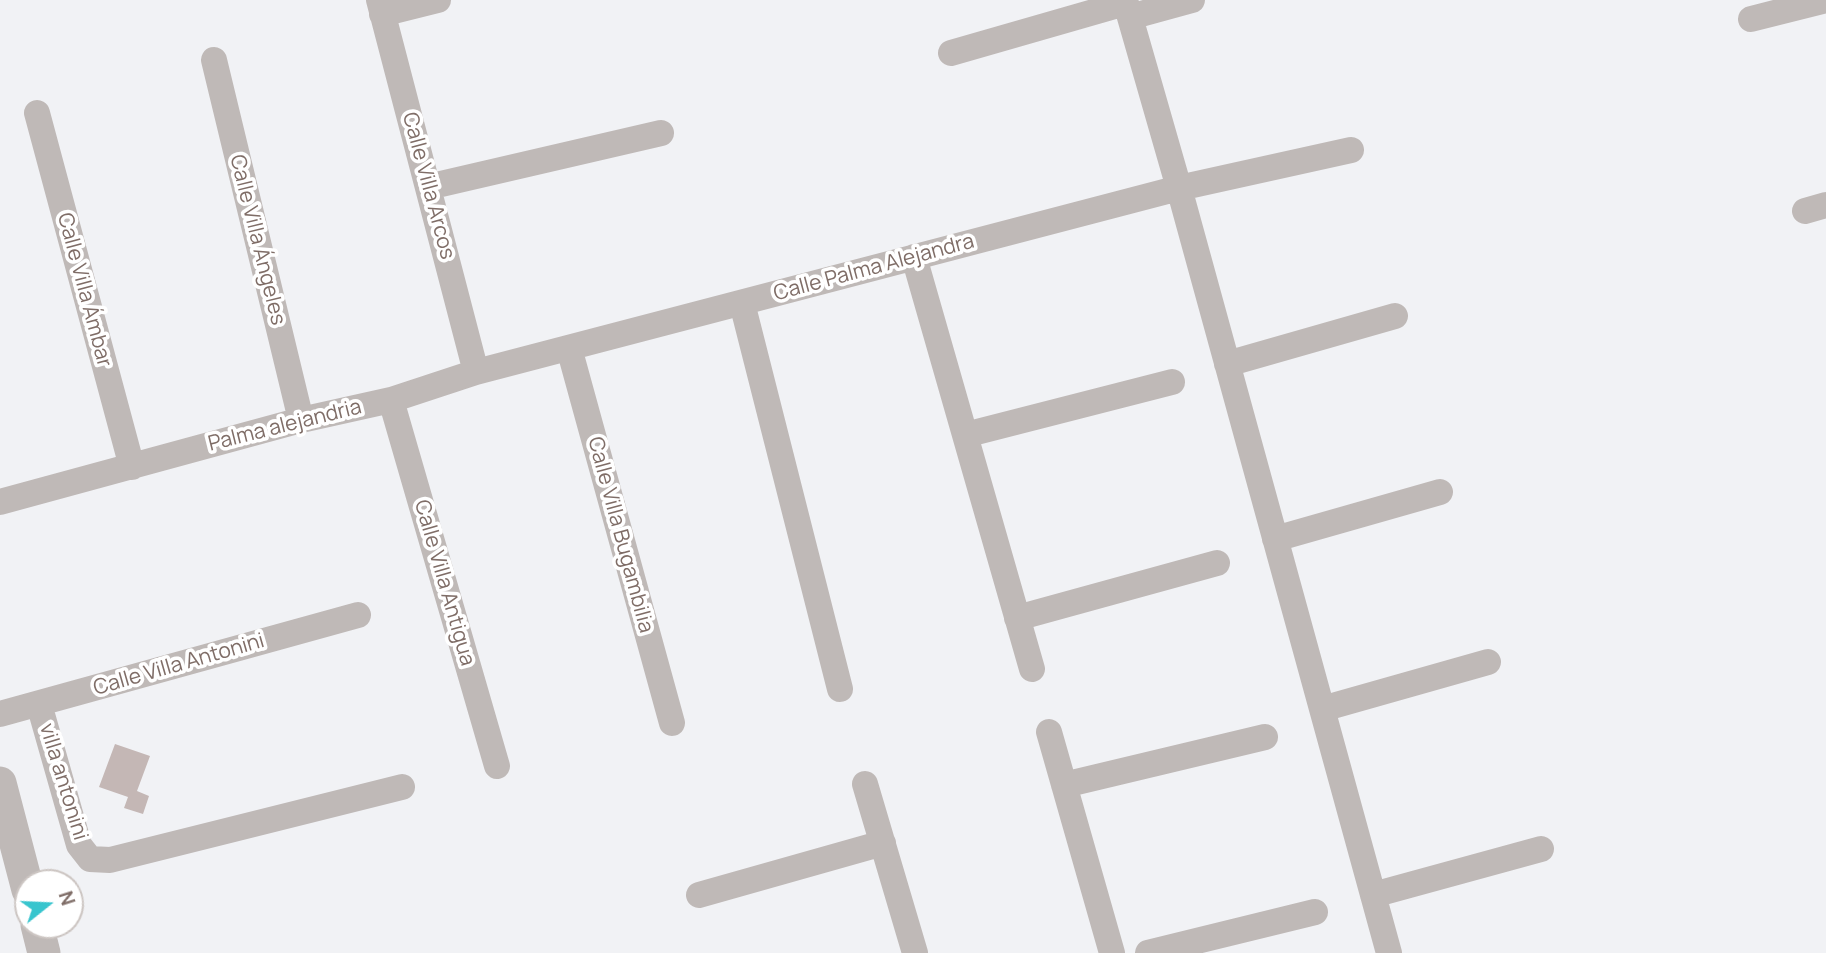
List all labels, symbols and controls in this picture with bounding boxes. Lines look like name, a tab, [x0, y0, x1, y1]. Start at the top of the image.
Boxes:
street label: Calle Villa Arcos	[396, 110, 460, 262]
street label: Calle Villa Ángeles	[224, 152, 290, 328]
street label: Calle Villa Ámbar	[51, 210, 117, 370]
street label: Calle Palma Alejandra	[771, 229, 977, 307]
street label: Palma alejandria	[206, 395, 364, 457]
street label: Calle Villa Bugambilia	[582, 434, 658, 636]
street label: Calle Villa Antigua	[408, 497, 480, 669]
street label: Calle Villa Antonini	[91, 629, 267, 701]
street label: villa antonini	[33, 721, 93, 843]
north arrow	[14, 869, 84, 939]
text: N	[53, 888, 82, 909]

